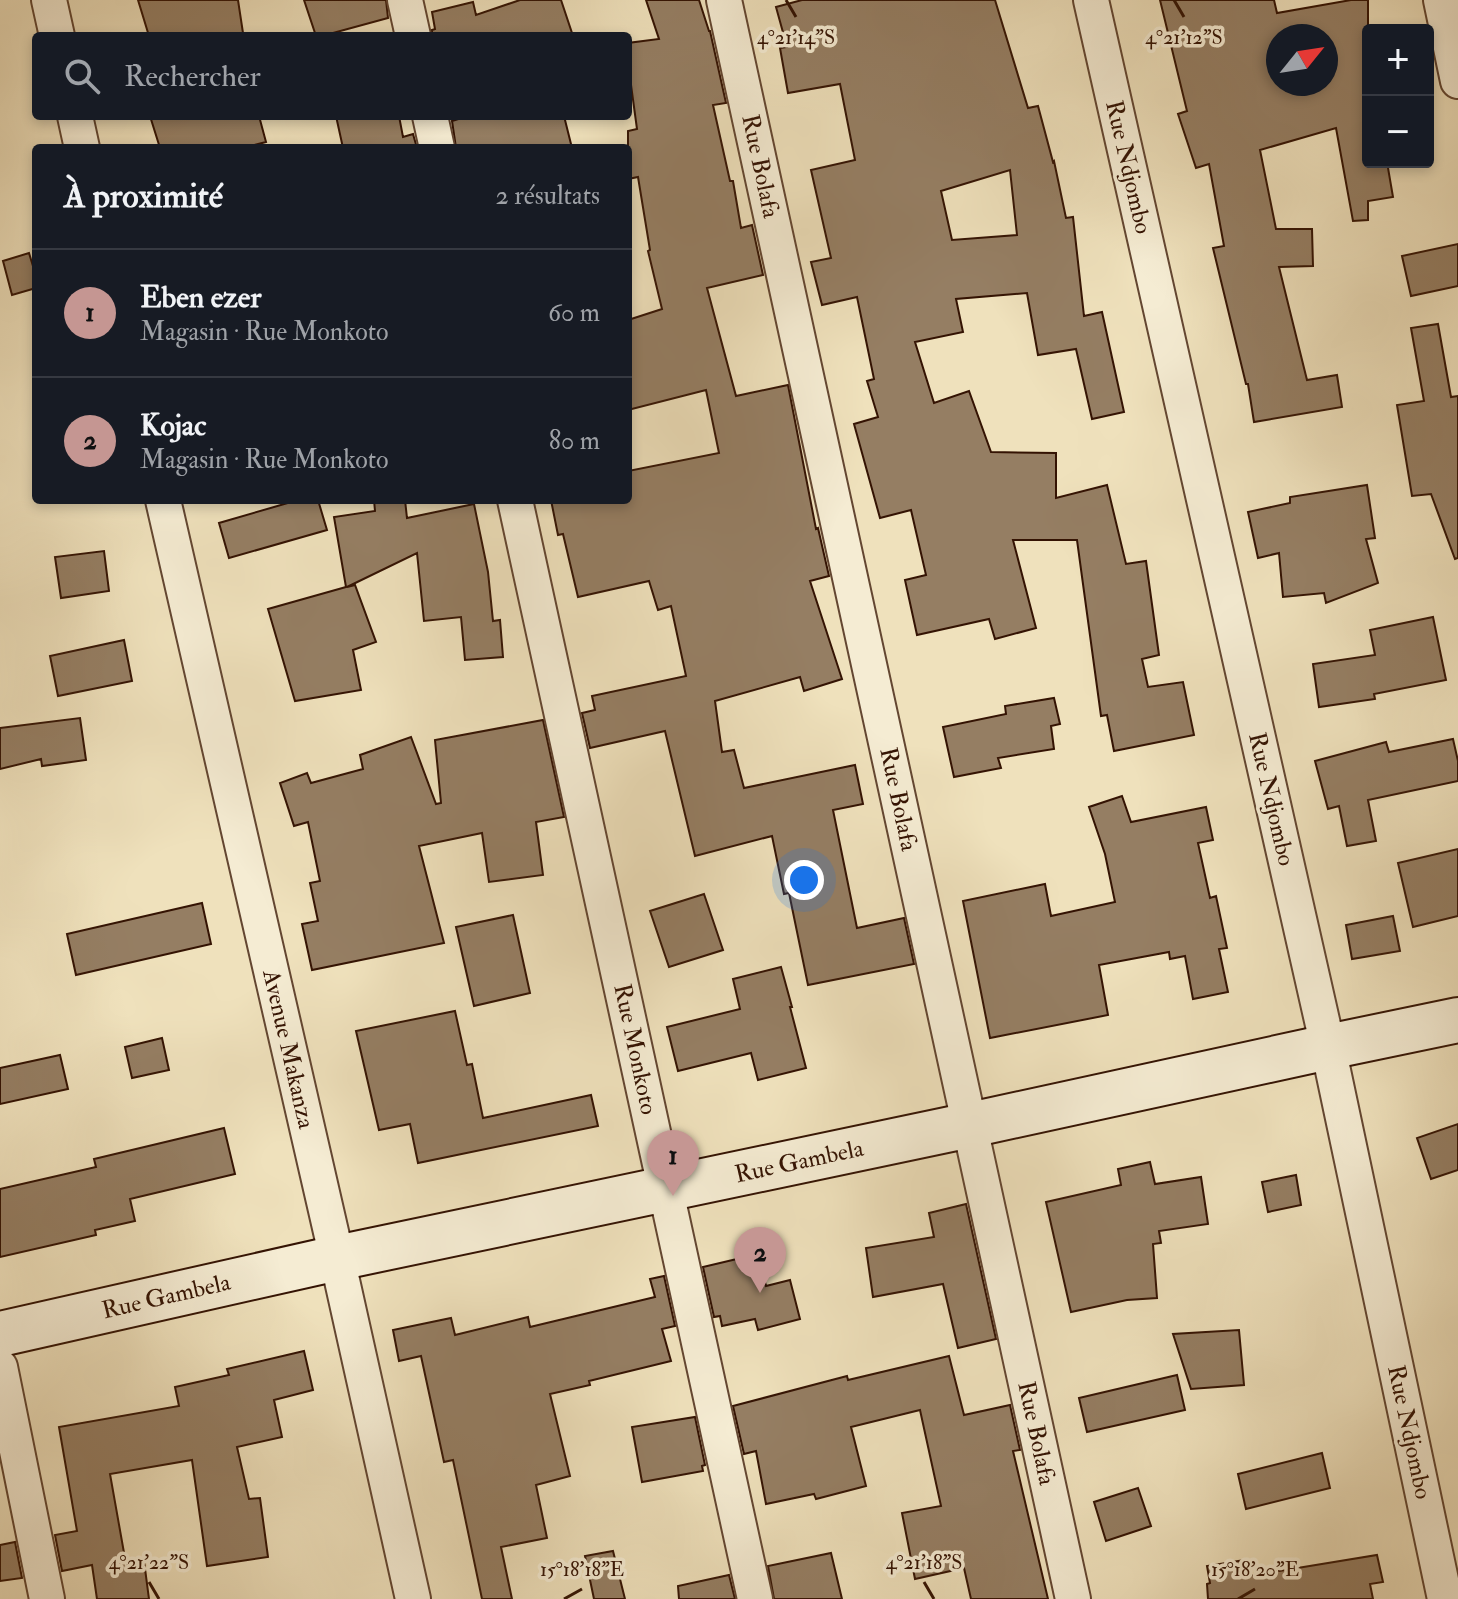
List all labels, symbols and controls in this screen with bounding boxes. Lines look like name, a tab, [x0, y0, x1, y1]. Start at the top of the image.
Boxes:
north arrow	[1266, 24, 1338, 96]
map controls	[1362, 24, 1434, 168]
button: +	[1362, 24, 1434, 96]
text: 4°21'14"S	[757, 25, 835, 50]
text: 4°21'12"S	[1145, 25, 1223, 50]
search box	[32, 32, 632, 120]
icon: search	[60, 54, 104, 98]
text: Rechercher	[124, 58, 261, 95]
button: −	[1362, 96, 1434, 168]
street label: Rue Ndjombo	[1098, 97, 1159, 237]
street label: Rue Bolafa	[734, 111, 787, 222]
text: À proximité	[64, 175, 223, 218]
text: 2 résultats	[496, 180, 600, 212]
text: Eben ezer	[140, 279, 261, 316]
text: 1	[85, 297, 95, 329]
text: 60 m	[548, 297, 600, 329]
text: Magasin · Rue Monkoto	[140, 316, 389, 348]
text: Kojac	[140, 407, 206, 444]
text: 2	[83, 425, 97, 457]
text: 80 m	[549, 425, 600, 457]
text: Magasin · Rue Monkoto	[140, 444, 389, 476]
street label: Rue Ndjombo	[1241, 729, 1302, 869]
street label: Rue Bolafa	[872, 744, 925, 855]
your location	[784, 860, 824, 900]
street label: Avenue Makanza	[255, 965, 322, 1133]
street label: Rue Monkoto	[607, 981, 664, 1117]
pin: 1	[647, 1130, 699, 1196]
street label: Rue Gambela	[732, 1132, 867, 1190]
pin: 2	[734, 1227, 786, 1293]
street label: Rue Gambela	[99, 1266, 234, 1326]
street label: Rue Ndjombo	[1380, 1362, 1439, 1502]
street label: Rue Bolafa	[1010, 1378, 1063, 1489]
text: 4°21'22"S	[109, 1550, 189, 1575]
text: 4°21'18"S	[886, 1550, 962, 1575]
text: 15°18'18"E	[540, 1557, 624, 1582]
text: 15°18'20"E	[1211, 1557, 1299, 1582]

